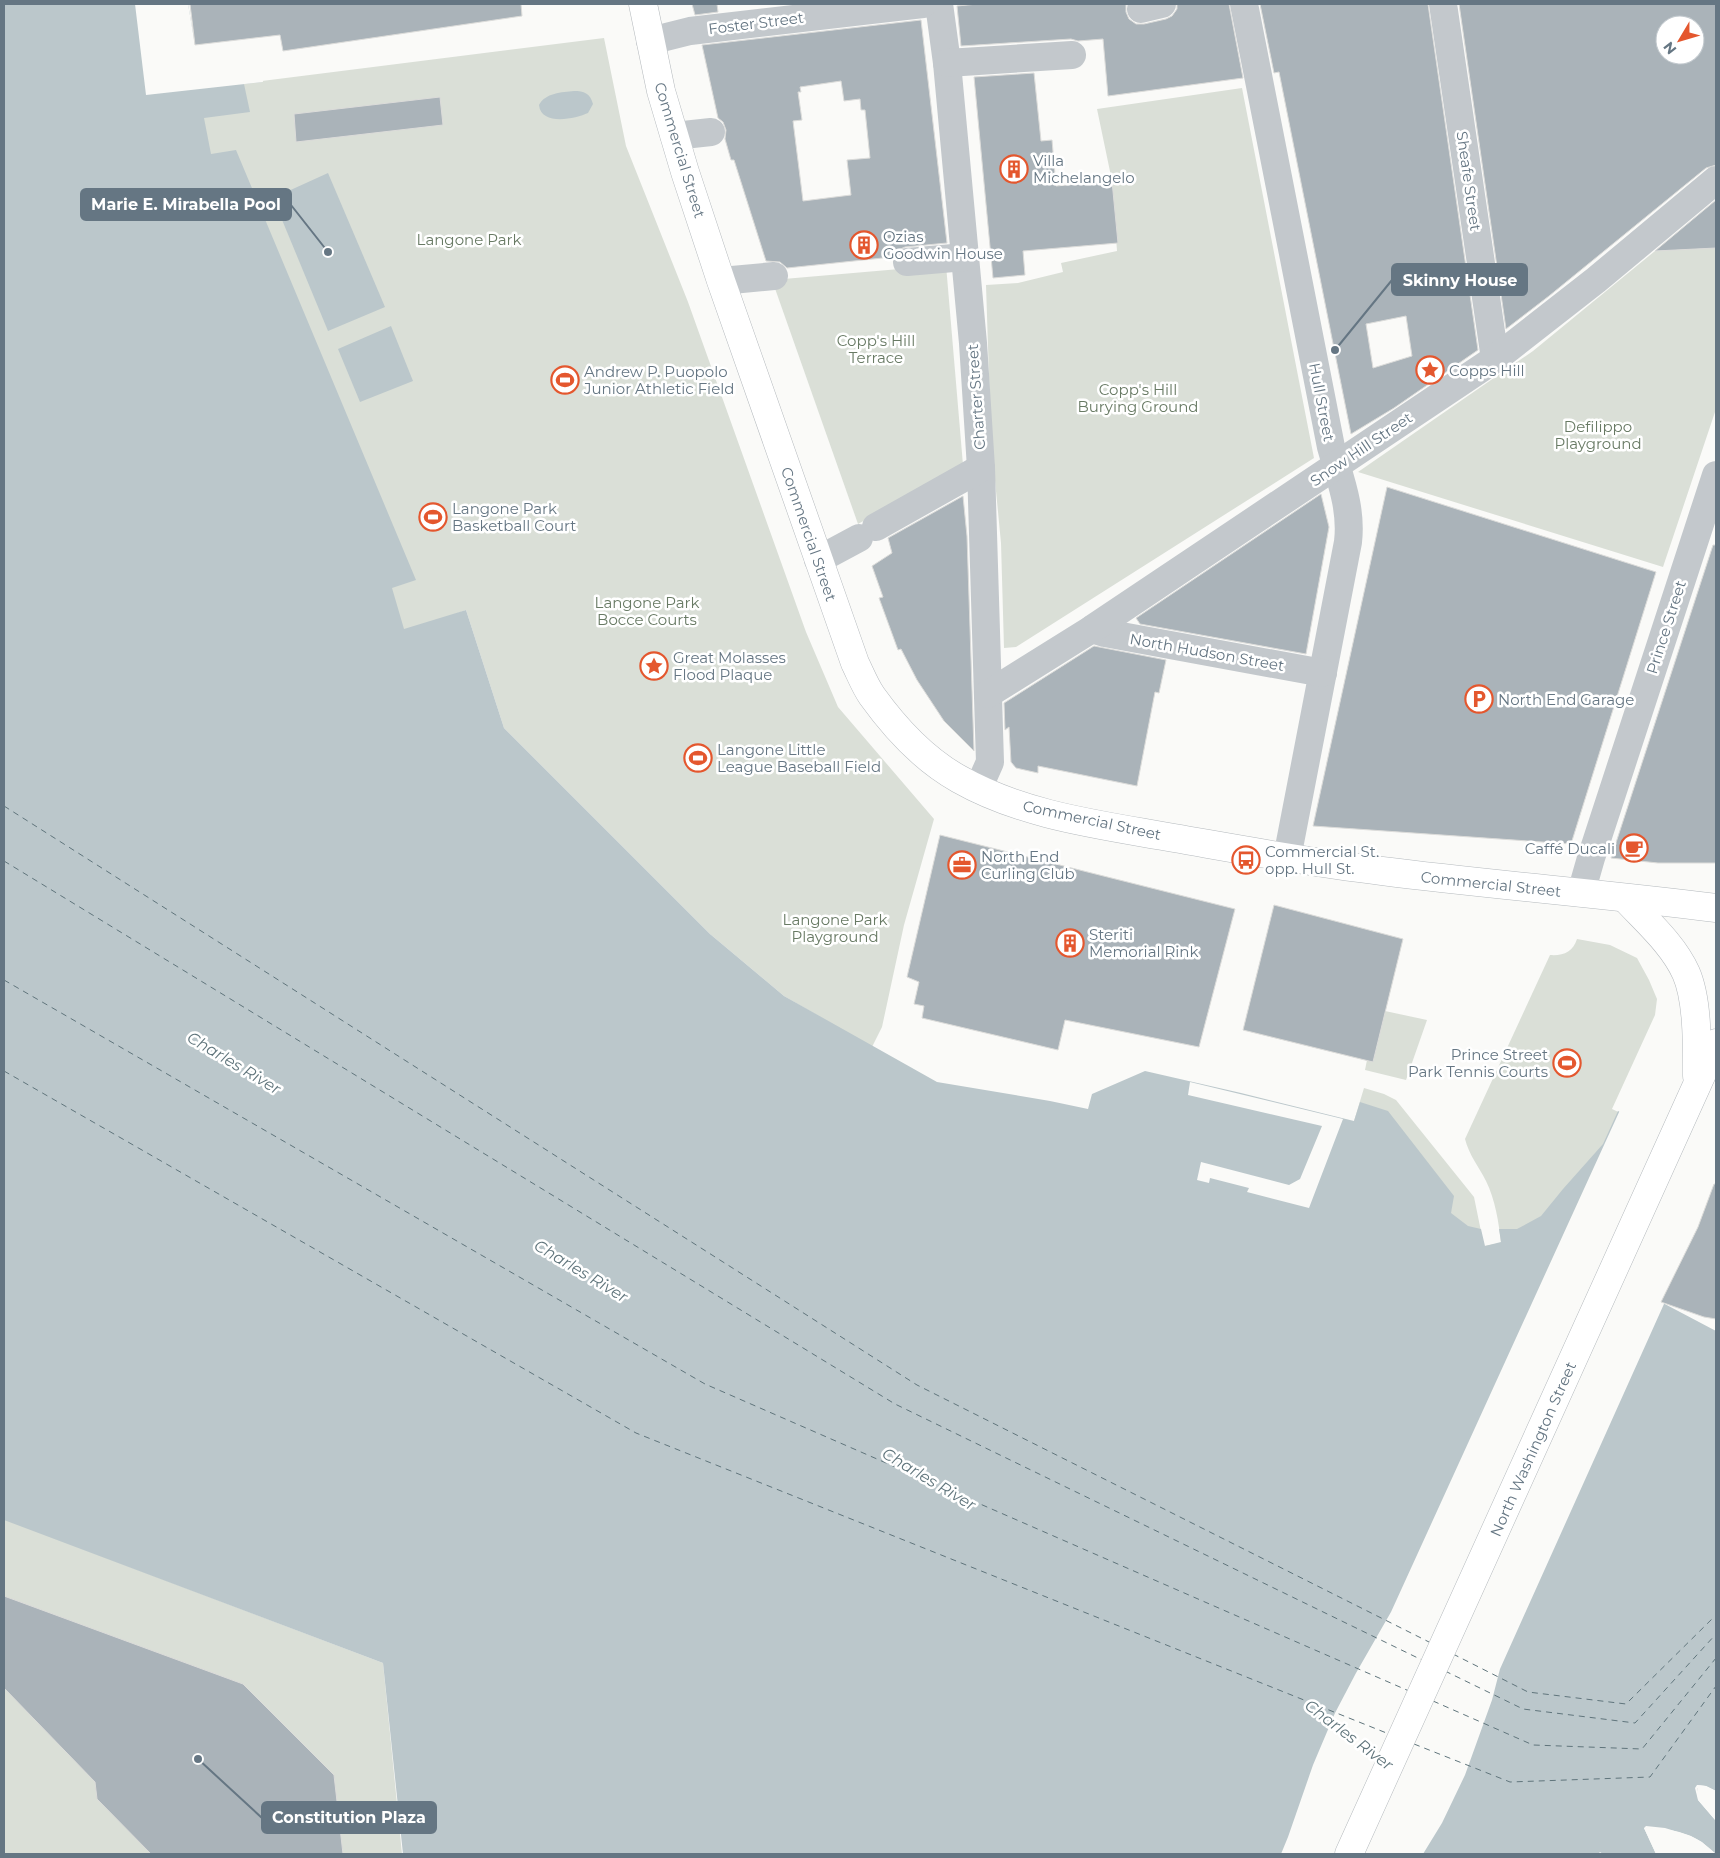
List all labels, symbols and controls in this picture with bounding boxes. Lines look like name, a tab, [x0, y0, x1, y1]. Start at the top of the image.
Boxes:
street label: Foster Street	[707, 8, 805, 38]
north arrow	[1655, 15, 1705, 65]
text: N	[1659, 38, 1680, 58]
street label: Commercial Street	[650, 80, 710, 220]
street label: Sheafe Street	[1453, 130, 1485, 232]
place label: Villa Michelangelo	[1033, 151, 1135, 187]
building icon: Villa Michelangelo	[999, 154, 1029, 184]
callout: Marie E. Mirabella Pool	[81, 189, 291, 220]
text: Marie E. Mirabella Pool	[91, 195, 281, 214]
place label: Ozias Goodwin House	[883, 227, 1003, 263]
park label: Langone Park	[417, 230, 521, 249]
building icon: Ozias Goodwin House	[849, 230, 879, 260]
callout: Skinny House	[1392, 264, 1527, 295]
text: Skinny House	[1403, 271, 1517, 290]
park label: Copp's Hill Terrace	[837, 331, 915, 367]
street label: Charter Street	[963, 343, 989, 451]
place icon: Copps Hill	[1415, 355, 1445, 385]
street label: Hull Street	[1305, 361, 1339, 443]
place label: Copps Hill	[1449, 361, 1525, 380]
place label: Andrew P. Puopolo Junior Athletic Field	[583, 362, 734, 398]
sports icon: Andrew P. Puopolo Junior Athletic Field	[550, 365, 580, 395]
park label: Copp's Hill Burying Ground	[1077, 380, 1199, 416]
street label: Snow Hill Street	[1306, 408, 1416, 490]
park label: Defilippo Playground	[1554, 417, 1642, 453]
street label: Commercial Street	[777, 464, 841, 604]
place label: Langone Park Basketball Court	[452, 499, 576, 535]
sports icon: Langone Park Basketball Court	[418, 502, 448, 532]
street label: Prince Street	[1642, 578, 1690, 676]
park label: Langone Park Bocce Courts	[595, 593, 699, 629]
street label: North Hudson Street	[1128, 629, 1286, 675]
place label: Great Molasses Flood Plaque	[673, 648, 786, 684]
place icon: Great Molasses Flood Plaque	[639, 651, 669, 681]
parking icon: North End Garage	[1464, 684, 1494, 714]
place label: North End Garage	[1498, 690, 1634, 709]
place label: Langone Little League Baseball Field	[717, 740, 881, 776]
sports icon: Langone Little League Baseball Field	[683, 743, 713, 773]
street label: Commercial Street	[1021, 796, 1163, 844]
cafe icon: Caffé Ducali	[1619, 833, 1649, 863]
place label: Caffé Ducali	[1525, 839, 1615, 858]
place label: Commercial St. opp. Hull St.	[1265, 842, 1379, 878]
bus stop icon: Commercial St. opp. Hull St.	[1231, 845, 1261, 875]
place label: North End Curling Club	[981, 847, 1075, 883]
office icon: North End Curling Club	[947, 850, 977, 880]
street label: Commercial Street	[1420, 867, 1562, 901]
park label: Langone Park Playground	[783, 910, 887, 946]
place label: Steriti Memorial Rink	[1089, 925, 1198, 961]
building icon: Steriti Memorial Rink	[1055, 928, 1085, 958]
water label: Charles River	[184, 1028, 285, 1099]
place label: Prince Street Park Tennis Courts	[1408, 1045, 1548, 1081]
sports icon: Prince Street Park Tennis Courts	[1552, 1048, 1582, 1078]
water label: Charles River	[531, 1236, 632, 1307]
street label: North Washington Street	[1486, 1359, 1580, 1539]
water label: Charles River	[879, 1444, 980, 1515]
water label: Charles River	[1301, 1696, 1397, 1775]
callout: Constitution Plaza	[262, 1802, 436, 1833]
text: Constitution Plaza	[272, 1808, 426, 1827]

